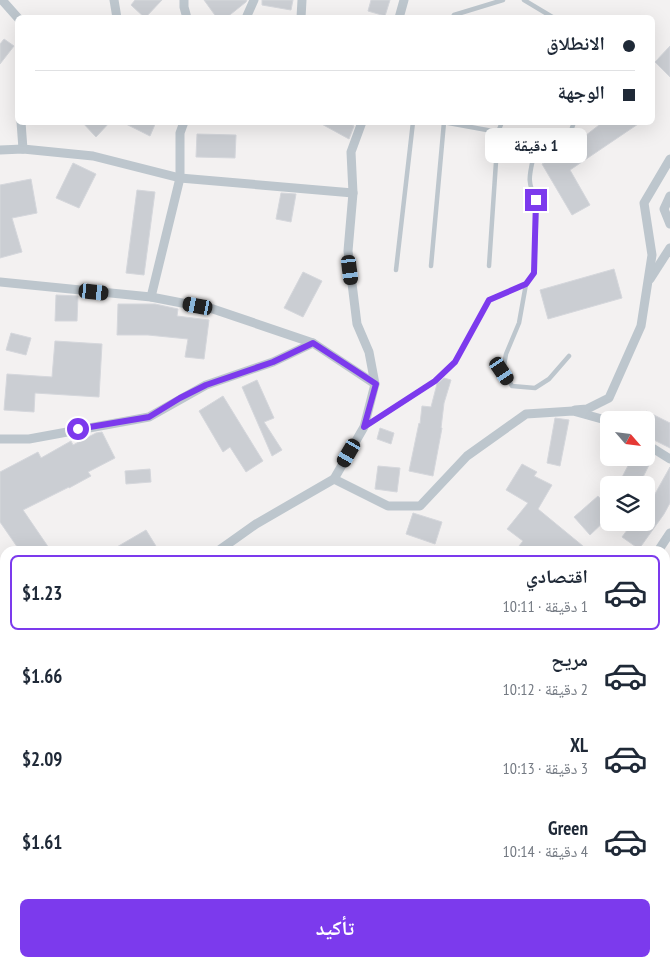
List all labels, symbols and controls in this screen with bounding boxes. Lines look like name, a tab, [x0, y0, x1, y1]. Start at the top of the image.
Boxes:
text: الانطلاق	[546, 31, 605, 55]
text: الوجهة	[557, 80, 605, 104]
callout: 1 دقيقة	[485, 128, 587, 162]
text: 1 دقيقة	[514, 135, 558, 155]
route end	[525, 189, 547, 211]
car	[340, 254, 359, 286]
car	[78, 283, 109, 301]
car	[181, 296, 214, 316]
car	[487, 354, 516, 388]
north arrow	[600, 411, 655, 466]
map controls	[600, 411, 655, 531]
route start	[67, 418, 89, 440]
car	[335, 436, 362, 470]
button: layers	[600, 476, 655, 531]
text: اقتصادي	[526, 564, 588, 588]
icon: car	[603, 570, 648, 615]
text: $1.23	[22, 581, 62, 605]
text: 1 دقيقة · 10:11	[503, 596, 588, 616]
text: مريح	[551, 647, 588, 671]
icon: car	[603, 653, 648, 698]
text: $1.66	[22, 664, 62, 688]
text: 2 دقيقة · 10:12	[503, 679, 588, 699]
text: XL	[570, 733, 588, 757]
icon: car	[603, 736, 648, 781]
text: $2.09	[22, 747, 62, 771]
text: 3 دقيقة · 10:13	[503, 758, 588, 778]
text: Green	[548, 816, 588, 840]
icon: car	[603, 819, 648, 864]
text: $1.61	[22, 830, 62, 854]
text: 4 دقيقة · 10:14	[503, 841, 588, 861]
button: تأكيد	[20, 899, 650, 957]

